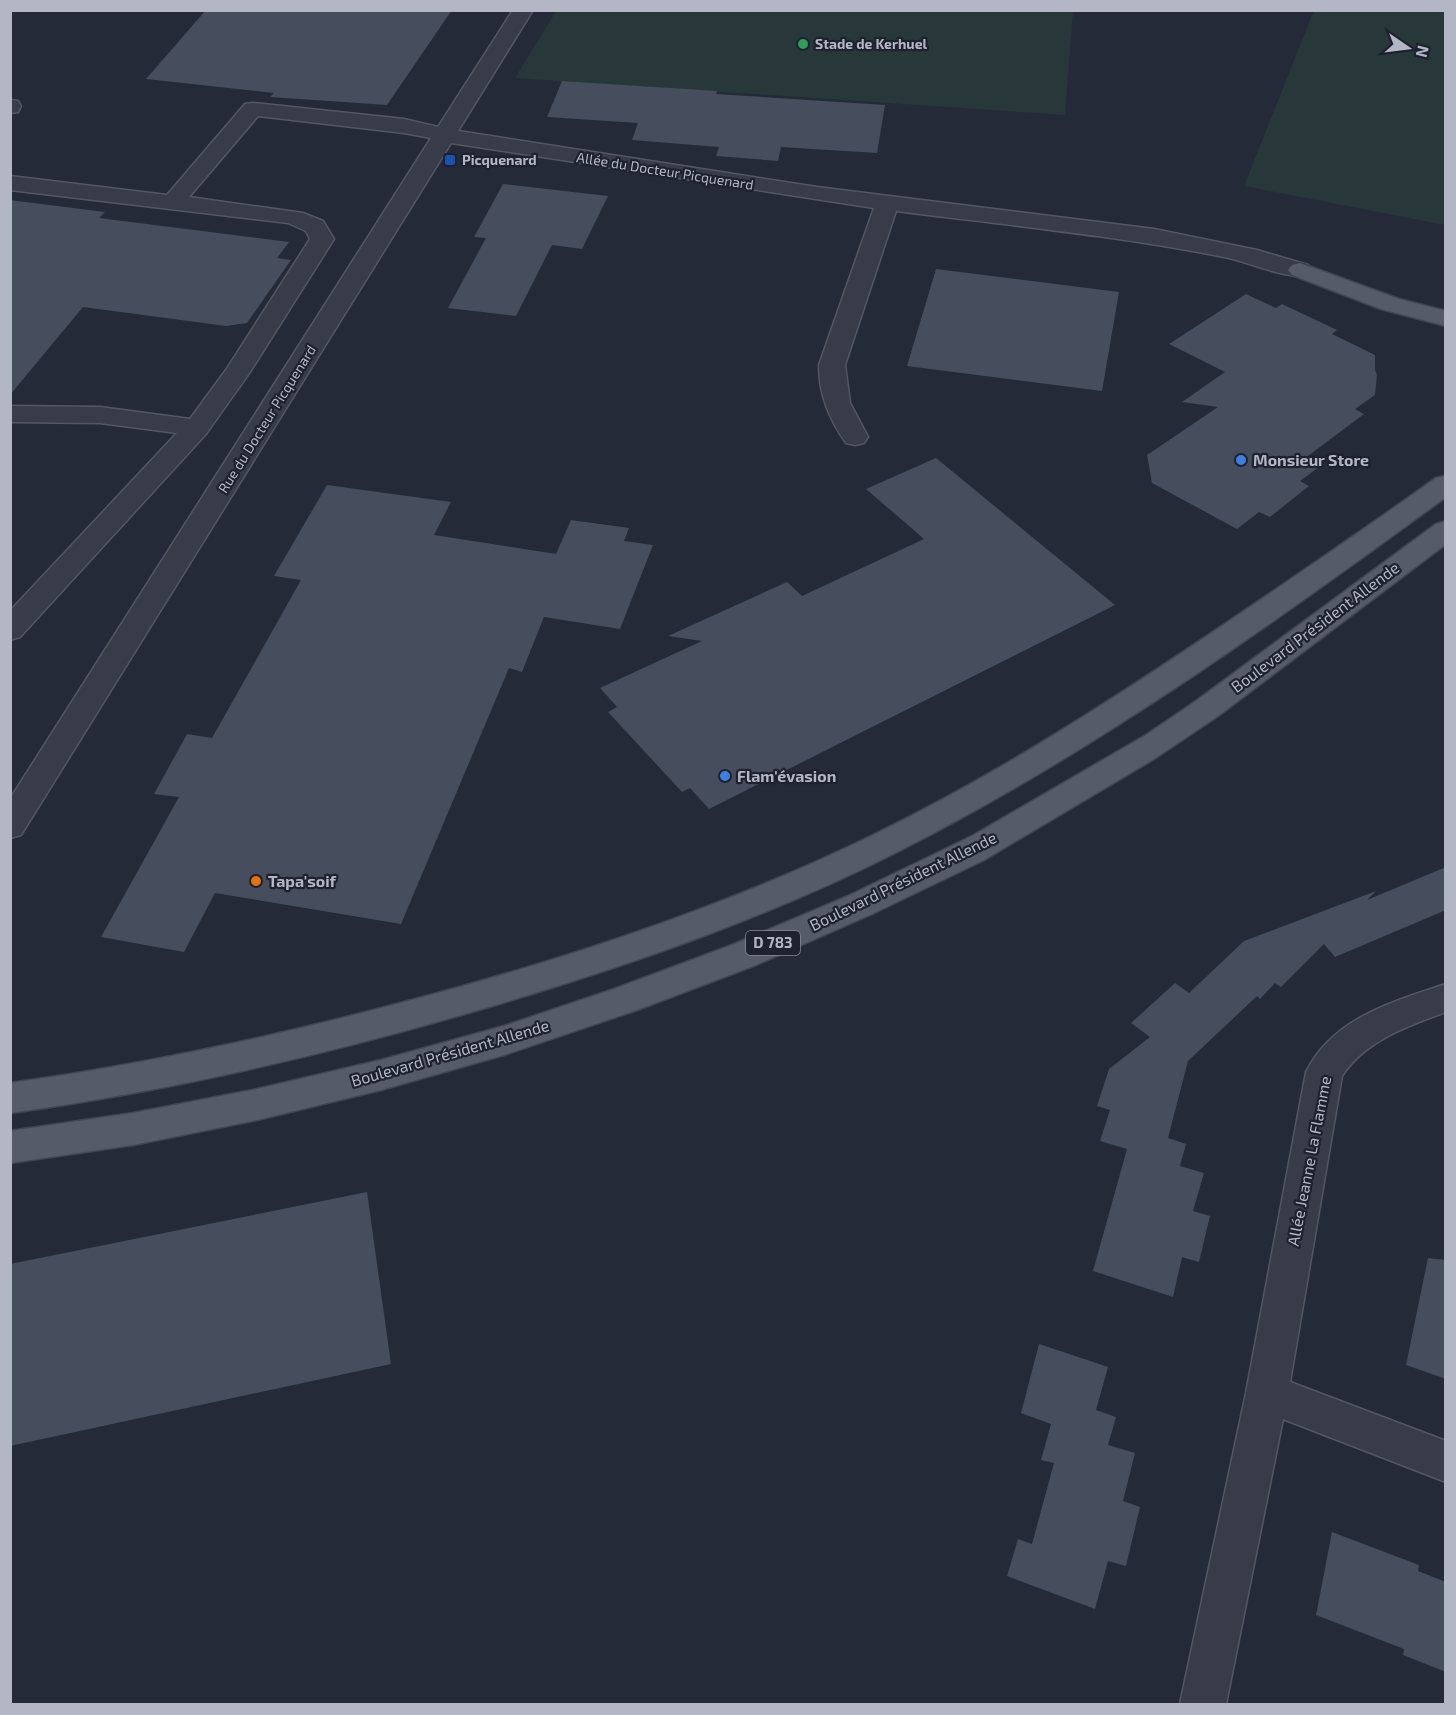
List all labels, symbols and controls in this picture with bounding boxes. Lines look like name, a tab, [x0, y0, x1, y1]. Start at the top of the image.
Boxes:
north arrow	[1378, 18, 1438, 78]
place label: Stade de Kerhuel	[815, 35, 928, 52]
marker: Stade de Kerhuel	[796, 37, 810, 51]
text: N	[1412, 44, 1434, 60]
street label: Allée du Docteur Picquenard	[575, 148, 755, 193]
place label: Picquenard	[462, 151, 537, 168]
marker: Picquenard	[443, 153, 457, 167]
street label: Rue du Docteur Picquenard	[214, 342, 319, 496]
place label: Monsieur Store	[1253, 450, 1369, 469]
marker: Monsieur Store	[1234, 453, 1248, 467]
street label: Boulevard Président Allende	[1227, 557, 1402, 696]
place label: Flam'évasion	[737, 766, 836, 785]
marker: Flam'évasion	[718, 769, 732, 783]
street label: Boulevard Président Allende	[806, 827, 999, 934]
place label: Tapa'soif	[268, 871, 337, 890]
marker: Tapa'soif	[249, 874, 263, 888]
road number: D 783	[746, 931, 800, 955]
street label: Boulevard Président Allende	[349, 1015, 551, 1090]
street label: Allée Jeanne La Flamme	[1283, 1074, 1334, 1248]

